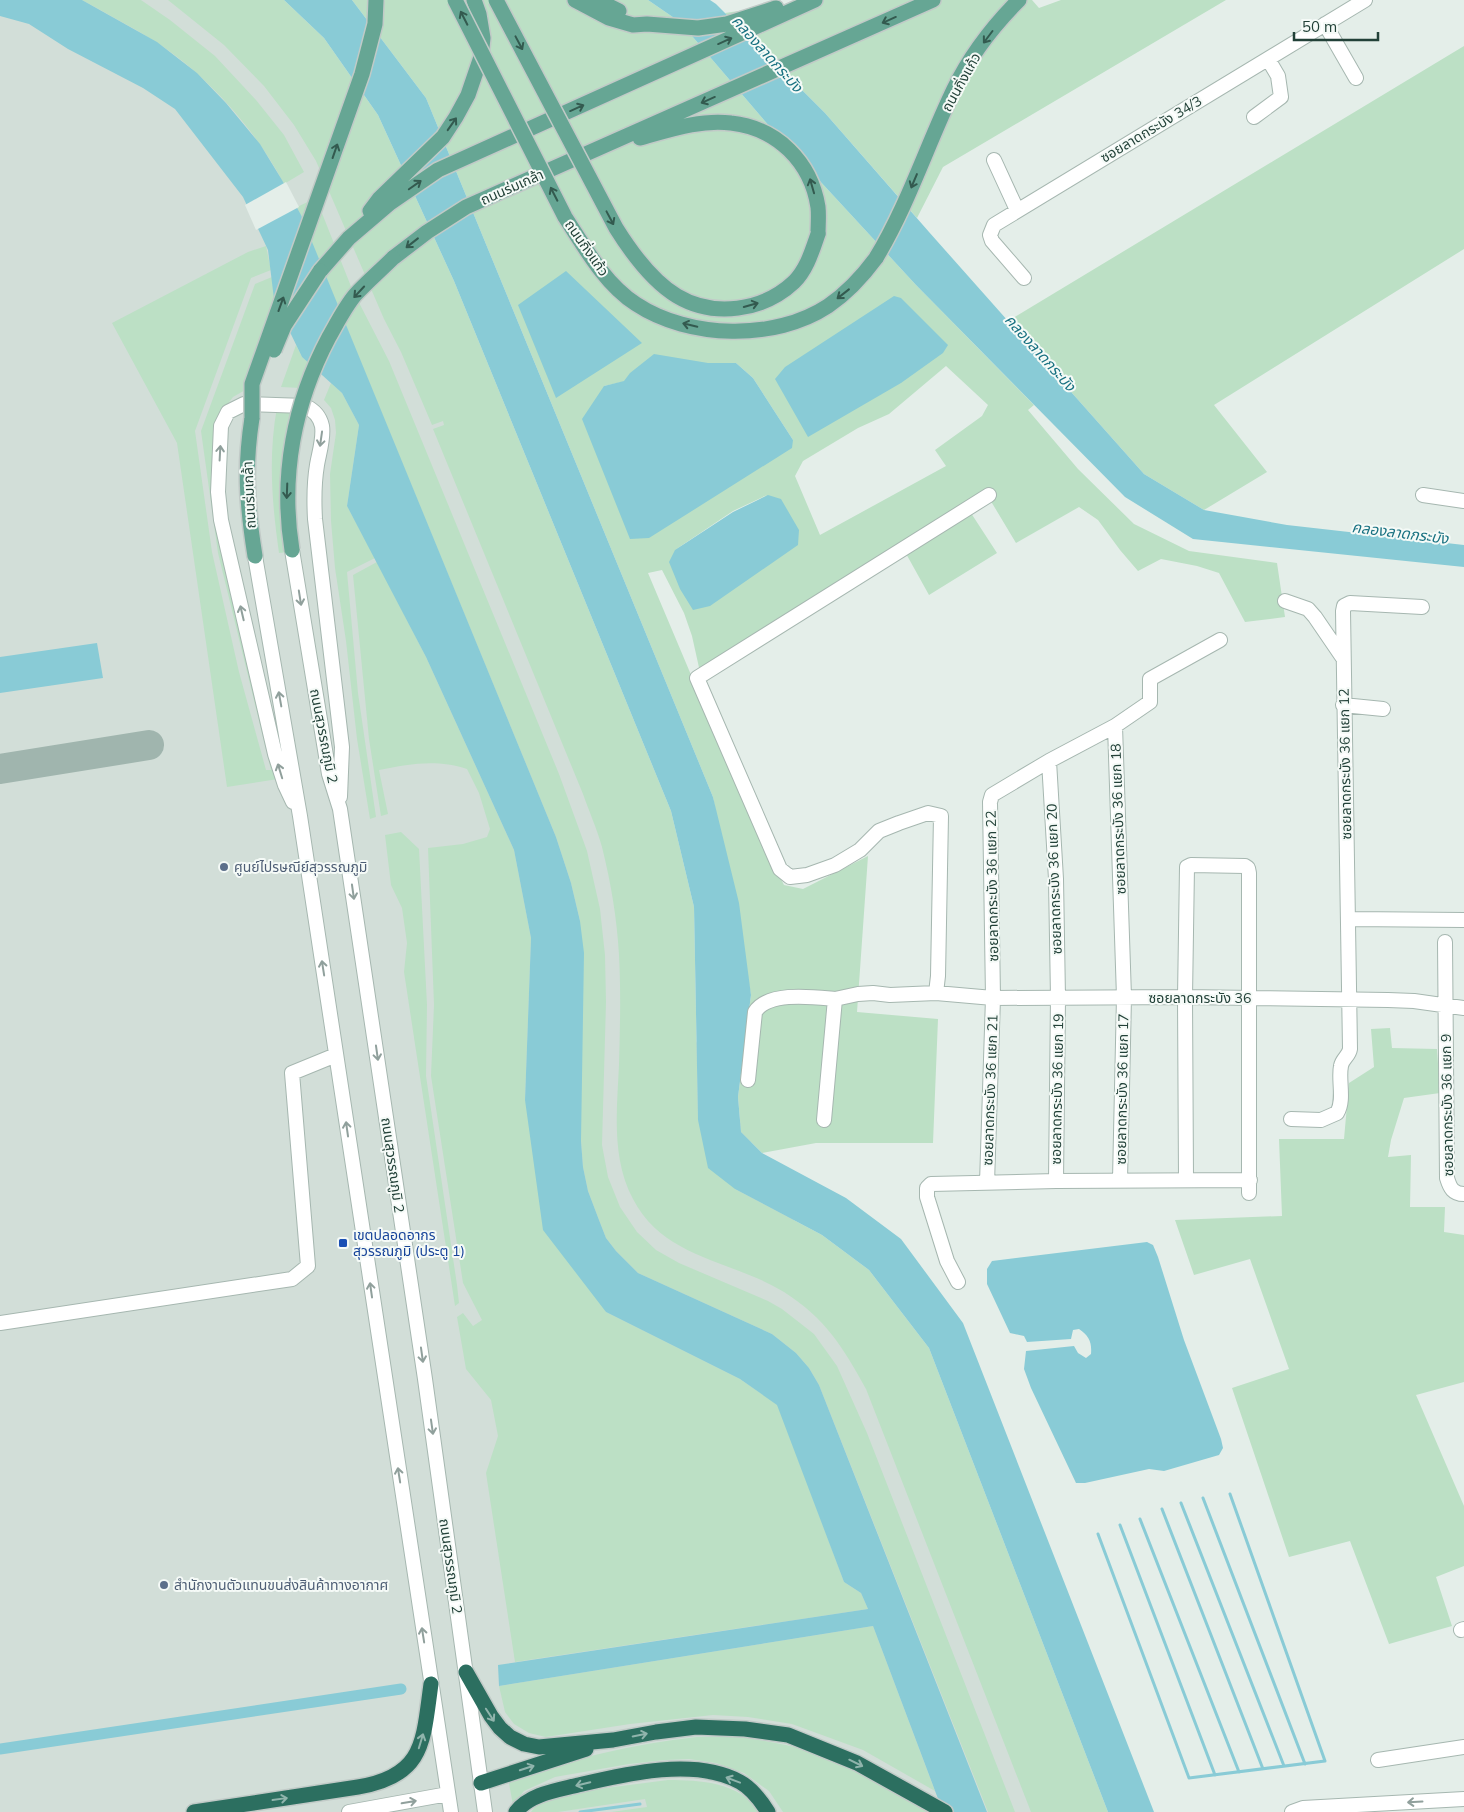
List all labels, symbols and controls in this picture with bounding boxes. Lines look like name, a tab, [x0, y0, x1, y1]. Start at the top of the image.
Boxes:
scale bar	[1294, 10, 1378, 42]
one-way arrow	[459, 11, 468, 26]
water label: คลองลาดกระบัง	[728, 11, 807, 97]
one-way arrow	[882, 15, 897, 25]
text: 50 m	[1302, 17, 1337, 36]
one-way arrow	[982, 30, 993, 43]
one-way arrow	[515, 35, 524, 50]
one-way arrow	[717, 35, 732, 45]
street label: ถนนกิ่งแก้ว	[937, 49, 985, 115]
street label: ซอยลาดกระบัง 34/3	[1097, 92, 1205, 166]
one-way arrow	[701, 95, 716, 105]
one-way arrow	[569, 102, 584, 112]
one-way arrow	[447, 117, 457, 131]
one-way arrow	[331, 144, 340, 160]
street label: ถนนร่มเกล้า	[478, 165, 546, 209]
one-way arrow	[909, 173, 919, 188]
one-way arrow	[807, 179, 816, 195]
one-way arrow	[408, 180, 422, 190]
one-way arrow	[549, 187, 558, 202]
one-way arrow	[605, 211, 615, 226]
street label: ถนนกิ่งแก้ว	[561, 216, 613, 280]
one-way arrow	[406, 238, 419, 249]
one-way arrow	[353, 286, 365, 299]
one-way arrow	[836, 289, 850, 299]
one-way arrow	[277, 297, 286, 313]
one-way arrow	[742, 300, 758, 309]
water label: คลองลาดกระบัง	[1001, 310, 1080, 396]
one-way arrow	[683, 320, 699, 329]
one-way arrow	[316, 431, 326, 447]
one-way arrow	[215, 446, 224, 462]
street label: ถนนร่มเกล้า	[238, 461, 260, 529]
one-way arrow	[283, 483, 292, 499]
water label: คลองลาดกระบัง	[1351, 517, 1450, 548]
one-way arrow	[295, 589, 305, 605]
one-way arrow	[237, 606, 246, 622]
street label: ถนนสุวรรณภูมิ 2	[306, 687, 342, 785]
street label: ซอยลาดกระบัง 36 แยก 12	[1335, 688, 1355, 840]
one-way arrow	[275, 691, 285, 707]
street label: ซอยลาดกระบัง 36 แยก 18	[1106, 743, 1130, 895]
one-way arrow	[275, 763, 285, 779]
street label: ซอยลาดกระบัง 36 แยก 20	[1042, 803, 1066, 955]
street label: ซอยลาดกระบัง 36 แยก 22	[982, 810, 1002, 962]
place label: ศูนย์ไปรษณีย์สุวรรณภูมิ	[234, 858, 367, 876]
marker: ศูนย์ไปรษณีย์สุวรรณภูมิ	[218, 861, 230, 873]
one-way arrow	[348, 884, 358, 900]
one-way arrow	[318, 960, 328, 976]
street label: ซอยลาดกระบัง 36	[1149, 989, 1251, 1007]
street label: ซอยลาดกระบัง 36 แยก 19	[1047, 1013, 1067, 1165]
street label: ซอยลาดกระบัง 36 แยก 17	[1112, 1013, 1132, 1165]
street label: ซอยลาดกระบัง 36 แยก 21	[978, 1014, 1002, 1166]
street label: ซอยลาดกระบัง 36 แยก 9	[1437, 1033, 1457, 1177]
one-way arrow	[372, 1045, 382, 1061]
street label: ถนนสุวรรณภูมิ 2	[377, 1116, 409, 1214]
one-way arrow	[342, 1121, 352, 1137]
place label: เขตปลอดอากร สุวรรณภูมิ (ประตู 1)	[353, 1226, 465, 1260]
marker: เขตปลอดอากร สุวรรณภูมิ (ประตู 1)	[337, 1237, 349, 1249]
one-way arrow	[366, 1282, 376, 1298]
one-way arrow	[417, 1346, 427, 1362]
one-way arrow	[427, 1419, 437, 1435]
one-way arrow	[393, 1467, 403, 1483]
street label: ถนนสุวรรณภูมิ 2	[435, 1517, 467, 1615]
place label: สำนักงานตัวแทนขนส่งสินค้าทางอากาศ	[174, 1576, 388, 1594]
marker: สำนักงานตัวแทนขนส่งสินค้าทางอากาศ	[158, 1579, 170, 1591]
one-way arrow	[418, 1628, 428, 1644]
one-way arrow	[486, 1707, 496, 1721]
one-way arrow	[631, 1730, 647, 1739]
one-way arrow	[416, 1733, 426, 1749]
one-way arrow	[848, 1759, 863, 1768]
one-way arrow	[519, 1763, 534, 1772]
one-way arrow	[726, 1774, 741, 1784]
one-way arrow	[575, 1780, 591, 1789]
one-way arrow	[272, 1793, 288, 1803]
one-way arrow	[401, 1796, 417, 1806]
one-way arrow	[1408, 1797, 1424, 1806]

